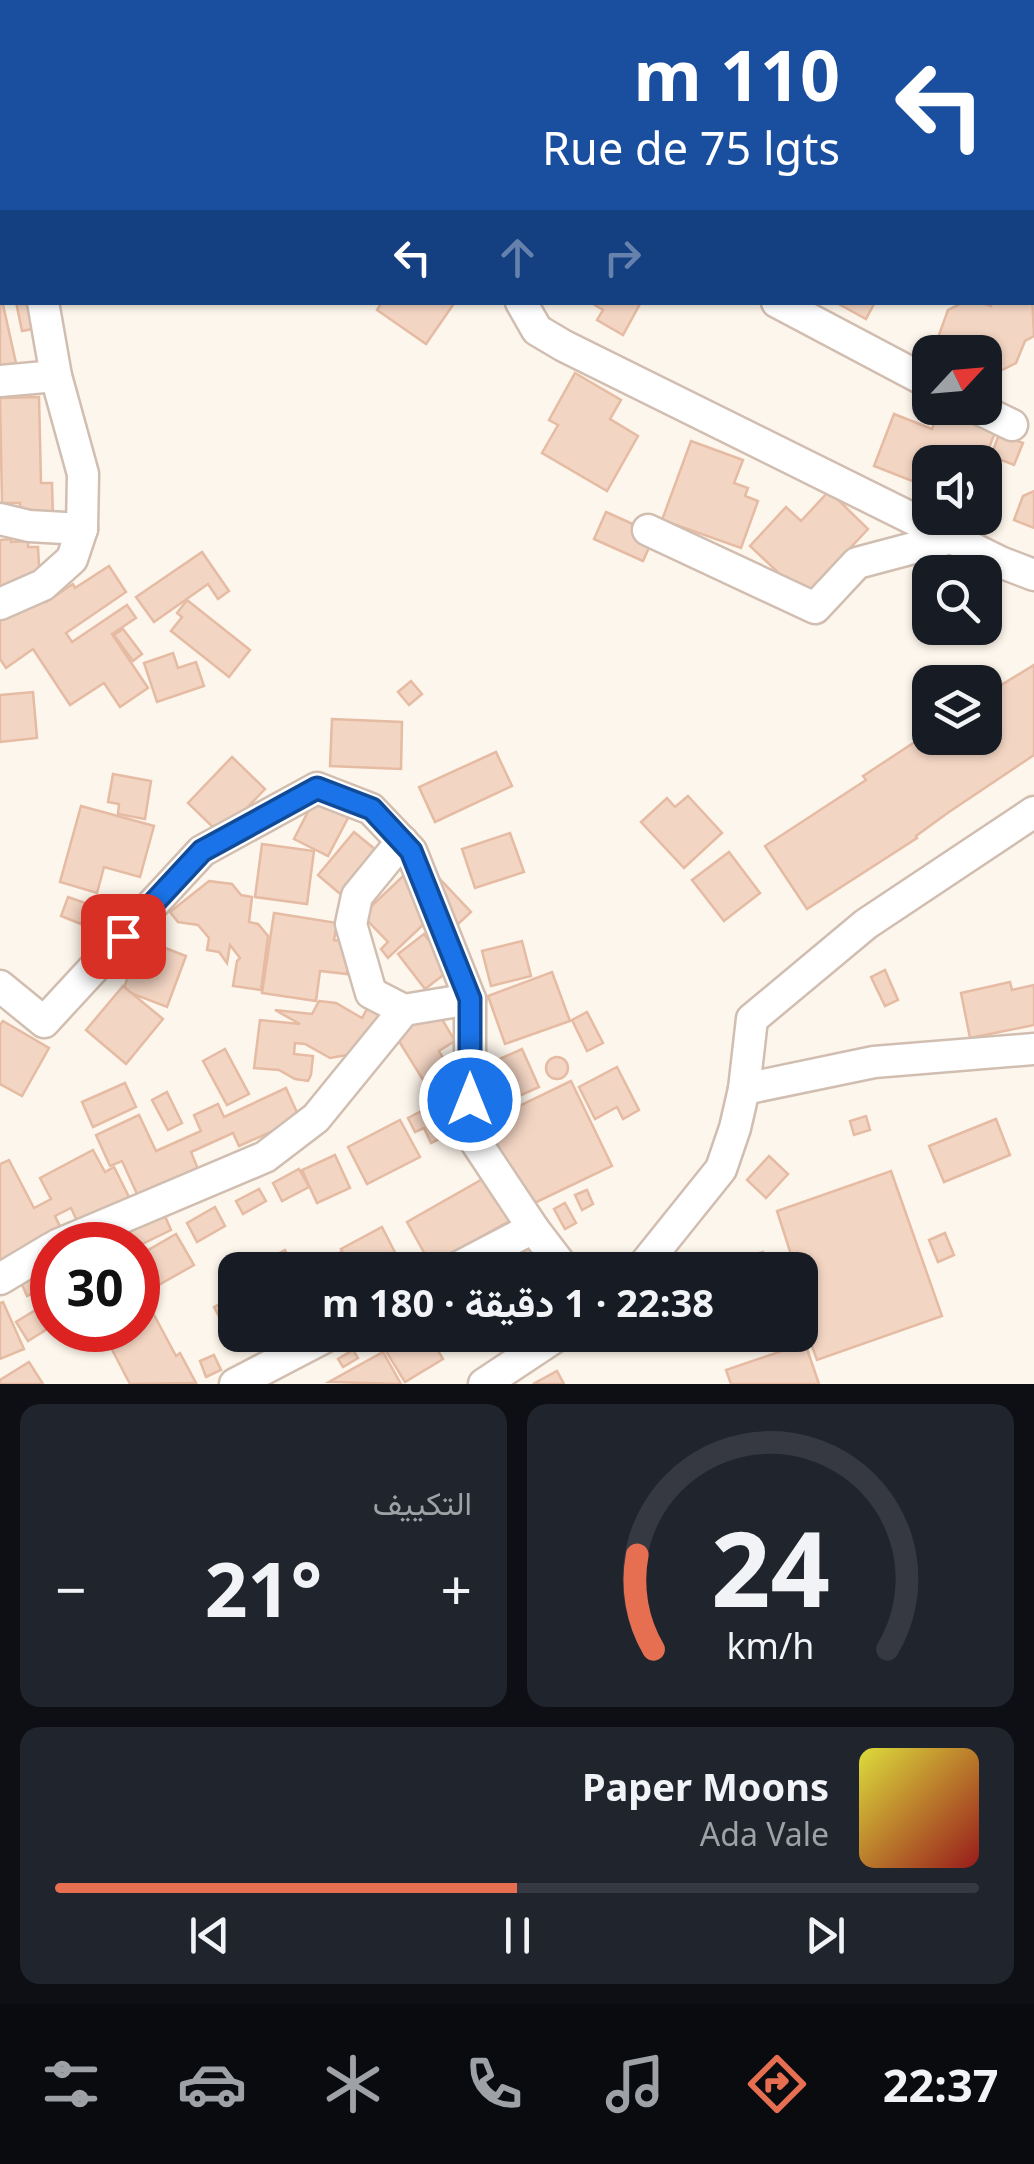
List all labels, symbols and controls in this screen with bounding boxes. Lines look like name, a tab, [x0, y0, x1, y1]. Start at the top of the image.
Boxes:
text: 110 m	[633, 26, 840, 122]
icon: left	[875, 40, 1005, 170]
text: Rue de 75 lgts	[542, 117, 840, 178]
icon: left	[385, 230, 440, 285]
icon: ahead	[490, 230, 545, 285]
icon: right	[595, 230, 650, 285]
north arrow	[912, 335, 1002, 425]
map controls	[912, 335, 1002, 755]
button: sound	[912, 445, 1002, 535]
button: search	[912, 555, 1002, 645]
button: layers	[912, 665, 1002, 755]
pin	[81, 894, 166, 979]
icon: arrive	[96, 909, 151, 964]
position arrow	[418, 1048, 522, 1152]
speed limit sign: 30	[30, 1222, 160, 1352]
text: 22:38 · 1 دقيقة · 180 m	[322, 1276, 714, 1328]
text: التكييف	[373, 1481, 472, 1524]
text: 24	[711, 1496, 830, 1637]
text: 21°	[205, 1537, 322, 1639]
text: −	[55, 1551, 86, 1626]
text: +	[441, 1551, 472, 1626]
text: km/h	[727, 1621, 814, 1669]
text: Paper Moons	[582, 1760, 829, 1812]
text: Ada Vale	[700, 1812, 829, 1855]
icon: previous	[182, 1908, 237, 1963]
icon: pause	[490, 1908, 545, 1963]
icon: next	[798, 1908, 853, 1963]
icon: filters	[36, 2049, 106, 2119]
icon: car	[177, 2049, 247, 2119]
icon: climate	[318, 2049, 388, 2119]
icon: phone	[459, 2049, 529, 2119]
icon: music	[600, 2049, 670, 2119]
icon: directions	[742, 2049, 812, 2119]
text: 22:37	[883, 2054, 998, 2115]

